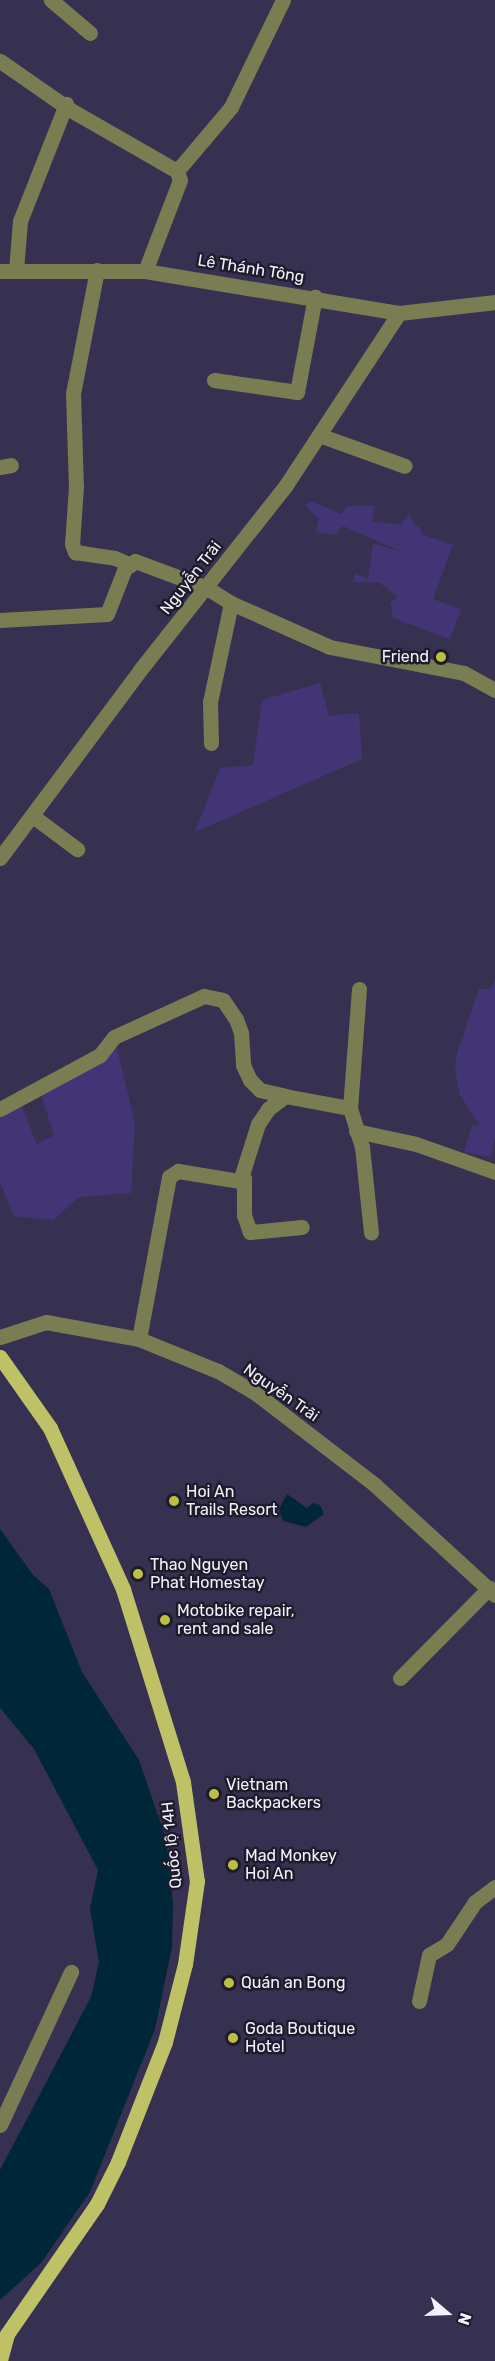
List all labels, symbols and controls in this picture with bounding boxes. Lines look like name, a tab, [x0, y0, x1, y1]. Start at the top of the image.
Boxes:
street label: Lê Thánh Tông	[196, 251, 306, 287]
street label: Nguyễn Trãi	[156, 537, 226, 619]
place label: Friend	[382, 647, 429, 667]
marker: Friend	[434, 650, 448, 664]
street label: Nguyễn Trãi	[239, 1360, 323, 1426]
place label: Hoi An Trails Resort	[186, 1482, 278, 1520]
marker: Hoi An Trails Resort	[167, 1494, 181, 1508]
place label: Thao Nguyen Phat Homestay	[150, 1555, 265, 1593]
marker: Thao Nguyen Phat Homestay	[131, 1567, 145, 1581]
place label: Motobike repair, rent and sale	[177, 1601, 295, 1639]
marker: Motobike repair, rent and sale	[158, 1613, 172, 1627]
place label: Vietnam Backpackers	[226, 1775, 321, 1813]
marker: Vietnam Backpackers	[207, 1787, 221, 1801]
street label: Quốc lộ 14H	[158, 1801, 186, 1889]
place label: Mad Monkey Hoi An	[245, 1846, 337, 1884]
marker: Mad Monkey Hoi An	[226, 1858, 240, 1872]
place label: Quán an Bong	[241, 1973, 345, 1993]
marker: Quán an Bong	[222, 1976, 236, 1990]
place label: Goda Boutique Hotel	[245, 2019, 355, 2057]
marker: Goda Boutique Hotel	[226, 2031, 240, 2045]
north arrow	[417, 2283, 477, 2343]
text: N	[454, 2310, 475, 2328]

